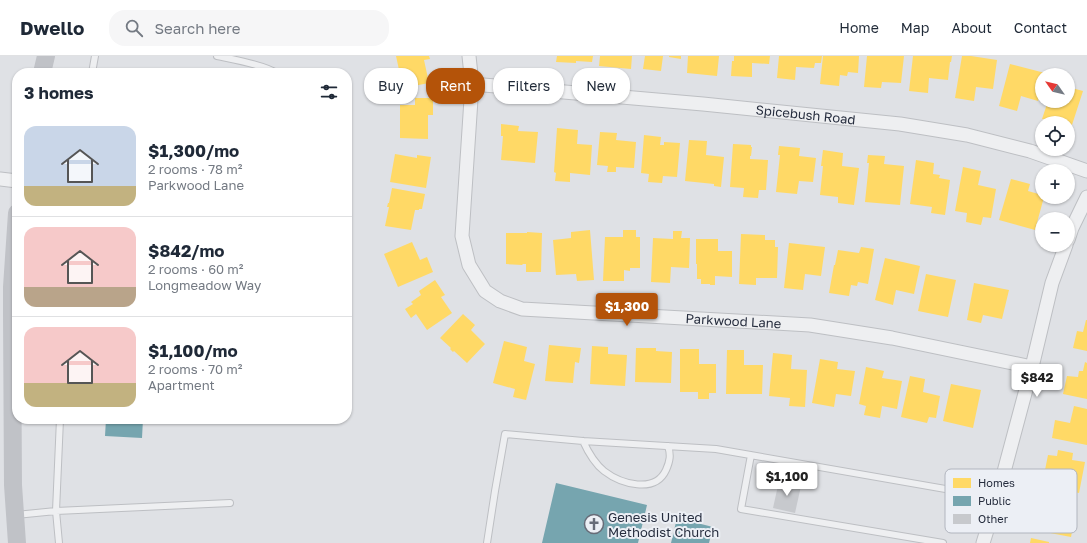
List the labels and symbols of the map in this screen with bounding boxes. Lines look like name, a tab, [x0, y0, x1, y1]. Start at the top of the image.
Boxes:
north arrow	[1035, 68, 1075, 108]
street label: Spicebush Road	[755, 101, 856, 127]
pin: $1,300	[594, 293, 660, 327]
street label: Parkwood Lane	[685, 310, 782, 331]
pin: $842	[1013, 364, 1061, 398]
pin: $1,100	[754, 463, 820, 497]
legend	[945, 469, 1077, 533]
text: Homes	[978, 476, 1015, 489]
text: Public	[978, 494, 1011, 507]
place label: Genesis United Methodist Church	[608, 509, 719, 540]
text: Other	[978, 512, 1009, 525]
church icon: Genesis United Methodist Church	[583, 513, 605, 535]

